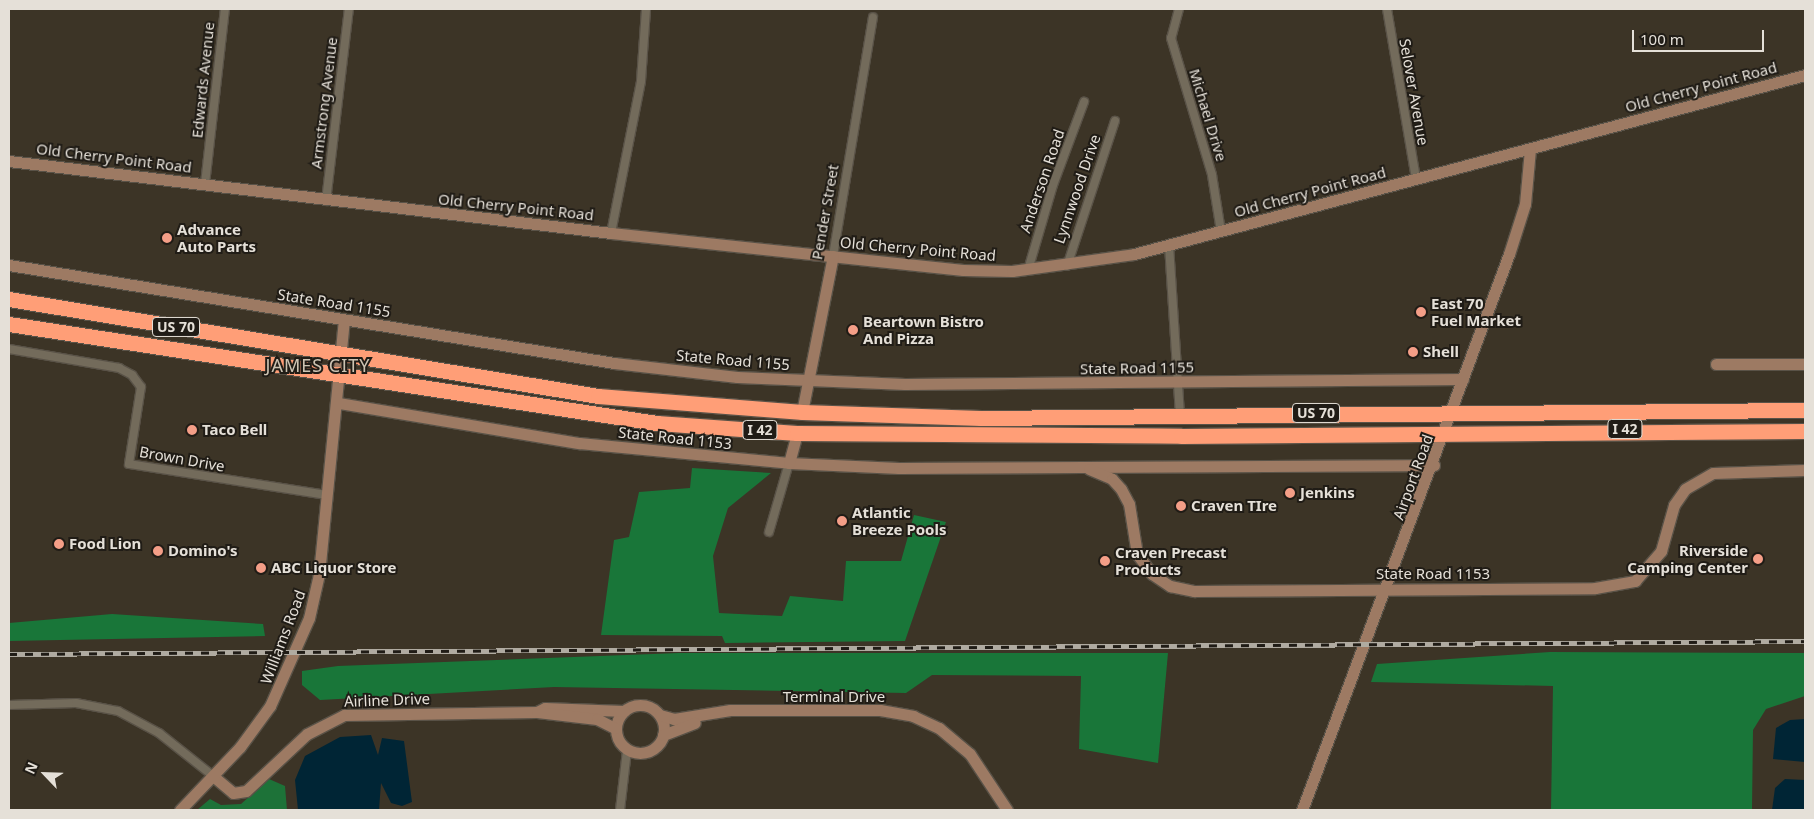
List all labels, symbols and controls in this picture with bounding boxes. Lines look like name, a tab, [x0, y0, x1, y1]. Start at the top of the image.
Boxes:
scale bar	[1634, 20, 1766, 52]
street label: Edwards Avenue	[188, 21, 218, 139]
text: 100 m	[1640, 29, 1684, 49]
street label: Armstrong Avenue	[307, 36, 341, 170]
street label: Selover Avenue	[1396, 37, 1432, 147]
street label: Old Cherry Point Road	[1623, 58, 1779, 116]
street label: Michael Drive	[1185, 67, 1231, 163]
street label: Anderson Road	[1016, 127, 1068, 235]
street label: Lynnwood Drive	[1050, 132, 1104, 246]
street label: Old Cherry Point Road	[35, 140, 193, 176]
street label: Pender Street	[808, 163, 842, 261]
street label: Old Cherry Point Road	[1232, 163, 1388, 221]
street label: Old Cherry Point Road	[437, 190, 595, 224]
place label: Advance Auto Parts	[177, 220, 256, 255]
marker: Advance Auto Parts	[161, 232, 173, 244]
street label: Old Cherry Point Road	[839, 233, 997, 265]
street label: State Road 1155	[276, 285, 392, 321]
place label: East 70 Fuel Market	[1431, 294, 1521, 329]
marker: East 70 Fuel Market	[1415, 306, 1427, 318]
place label: Beartown Bistro And Pizza	[863, 312, 984, 347]
road number: US 70	[151, 316, 201, 338]
marker: Beartown Bistro And Pizza	[847, 324, 859, 336]
place label: Shell	[1423, 343, 1459, 361]
street label: State Road 1155	[675, 346, 791, 374]
marker: Shell	[1407, 346, 1419, 358]
district label: JAMES CITY	[264, 354, 372, 376]
street label: State Road 1155	[1080, 358, 1194, 378]
road number: US 70	[1291, 402, 1341, 424]
road number: I 42	[741, 418, 779, 442]
road number: I 42	[1606, 418, 1644, 440]
place label: Taco Bell	[202, 421, 267, 439]
street label: State Road 1153	[617, 423, 733, 453]
marker: Taco Bell	[186, 424, 198, 436]
street label: Airport Road	[1389, 432, 1437, 522]
street label: Brown Drive	[138, 443, 226, 475]
place label: Jenkins	[1300, 484, 1355, 502]
marker: Jenkins	[1284, 487, 1296, 499]
place label: Craven TIre	[1191, 497, 1277, 515]
marker: Craven TIre	[1175, 500, 1187, 512]
place label: Atlantic Breeze Pools	[852, 503, 946, 538]
marker: Atlantic Breeze Pools	[836, 515, 848, 527]
place label: Food Lion	[69, 535, 141, 553]
marker: Food Lion	[53, 538, 65, 550]
place label: Riverside Camping Center	[1627, 541, 1748, 576]
place label: Domino's	[168, 542, 238, 560]
place label: Craven Precast Products	[1115, 543, 1227, 578]
marker: Domino's	[152, 545, 164, 557]
marker: Riverside Camping Center	[1752, 553, 1764, 565]
marker: Craven Precast Products	[1099, 555, 1111, 567]
place label: ABC Liquor Store	[271, 559, 396, 577]
marker: ABC Liquor Store	[255, 562, 267, 574]
street label: State Road 1153	[1376, 565, 1490, 583]
street label: Williams Road	[257, 588, 309, 686]
street label: Terminal Drive	[783, 688, 885, 706]
street label: Airline Drive	[344, 690, 430, 710]
north arrow	[20, 749, 70, 799]
text: N	[20, 759, 42, 777]

